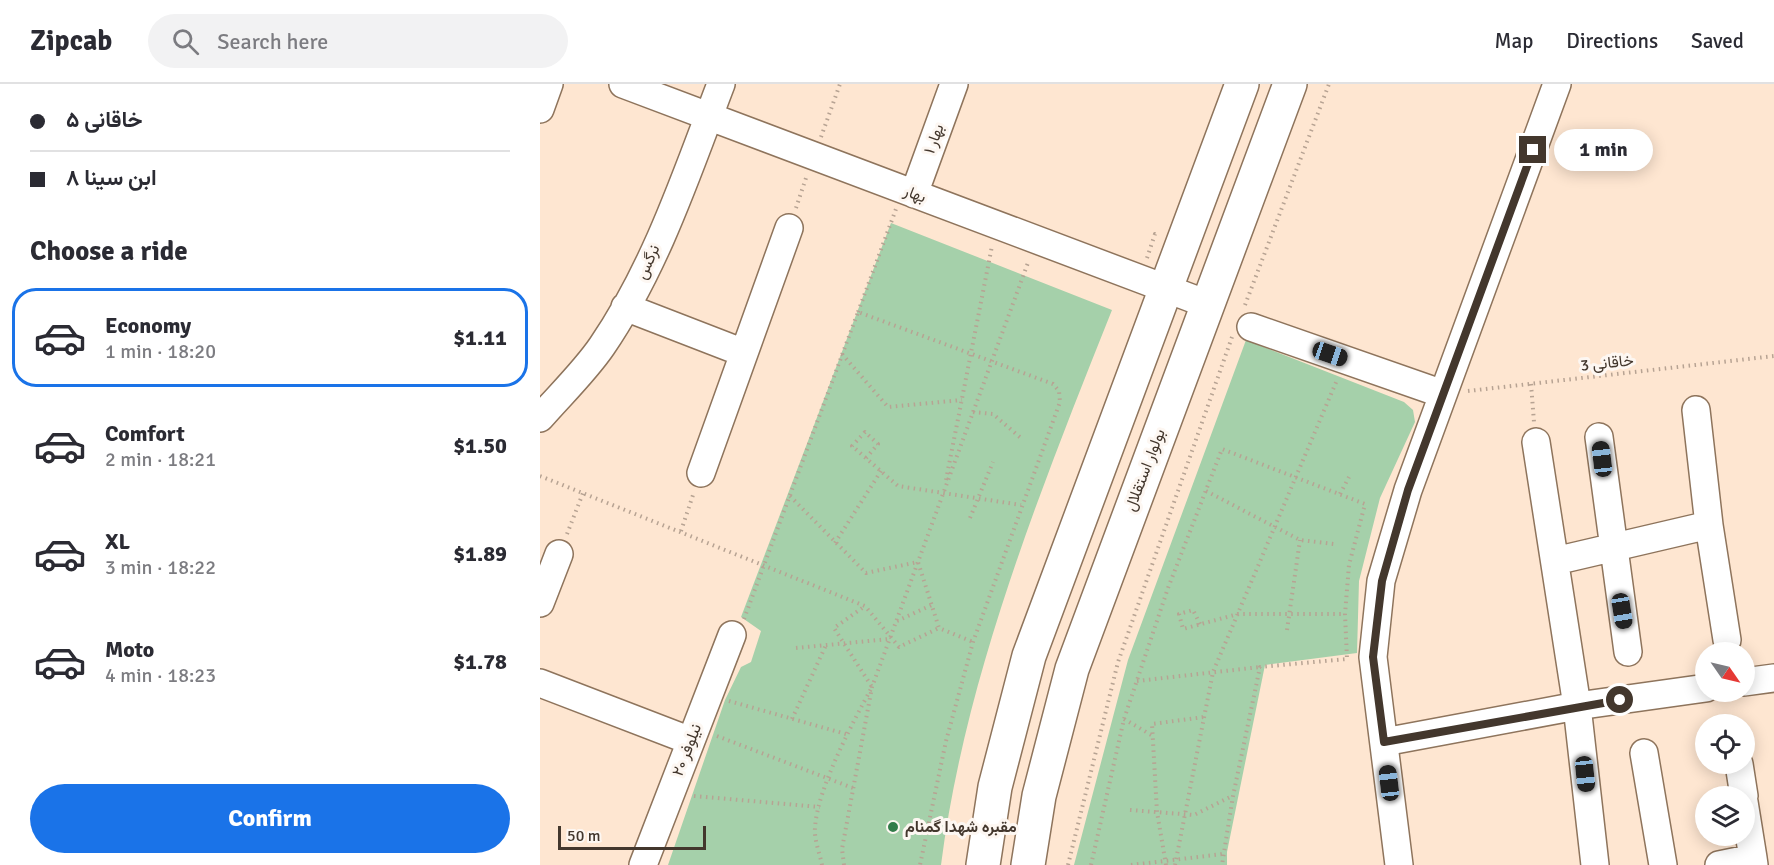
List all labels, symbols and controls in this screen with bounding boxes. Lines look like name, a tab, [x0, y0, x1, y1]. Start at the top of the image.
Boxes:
search box	[148, 14, 568, 68]
text: Zipcab	[30, 24, 112, 58]
icon: search	[169, 25, 202, 58]
text: Search here	[217, 28, 328, 55]
text: Map	[1495, 28, 1533, 54]
text: Directions	[1566, 28, 1658, 54]
text: Saved	[1691, 28, 1744, 54]
text: خاقانی ۵	[66, 106, 143, 133]
street label: بهار ۱	[919, 121, 949, 157]
callout: 1 min	[1554, 129, 1653, 171]
route end	[1519, 136, 1546, 163]
text: 1 min	[1579, 137, 1628, 162]
text: ابن سینا ۸	[66, 164, 157, 191]
street label: بهار	[900, 180, 929, 207]
text: Choose a ride	[30, 235, 188, 268]
street label: نرگس	[632, 241, 664, 283]
icon: car	[33, 311, 87, 365]
text: Economy	[105, 312, 191, 339]
text: $1.11	[453, 324, 507, 351]
text: 1 min · 18:20	[105, 339, 216, 364]
car	[1310, 340, 1350, 368]
street label: خاقانی 3	[1579, 350, 1635, 376]
icon: car	[33, 419, 87, 473]
text: Comfort	[105, 420, 185, 447]
street label: بولوار استقلال	[1120, 426, 1170, 514]
text: $1.50	[453, 432, 507, 459]
car	[1591, 440, 1613, 478]
text: 2 min · 18:21	[105, 447, 216, 472]
icon: car	[33, 527, 87, 581]
text: XL	[105, 528, 130, 555]
text: $1.89	[453, 540, 507, 567]
text: 3 min · 18:22	[105, 555, 216, 580]
car	[1610, 592, 1634, 630]
icon: car	[33, 635, 87, 689]
text: Moto	[105, 636, 154, 663]
north arrow	[1695, 642, 1755, 702]
map controls	[1695, 642, 1755, 846]
text: $1.78	[453, 648, 507, 675]
text: 4 min · 18:23	[105, 663, 216, 688]
route start	[1606, 686, 1633, 713]
button: locate	[1695, 714, 1755, 774]
street label: نیلوفر ۲۰	[668, 721, 706, 779]
car	[1574, 755, 1596, 793]
car	[1378, 764, 1400, 802]
button: Confirm	[30, 784, 510, 853]
button: layers	[1695, 786, 1755, 846]
place label: مقبره شهدا گمنام	[905, 817, 1017, 837]
marker: مقبره شهدا گمنام	[886, 820, 900, 834]
scale bar	[558, 823, 706, 850]
text: 50 m	[567, 826, 601, 846]

